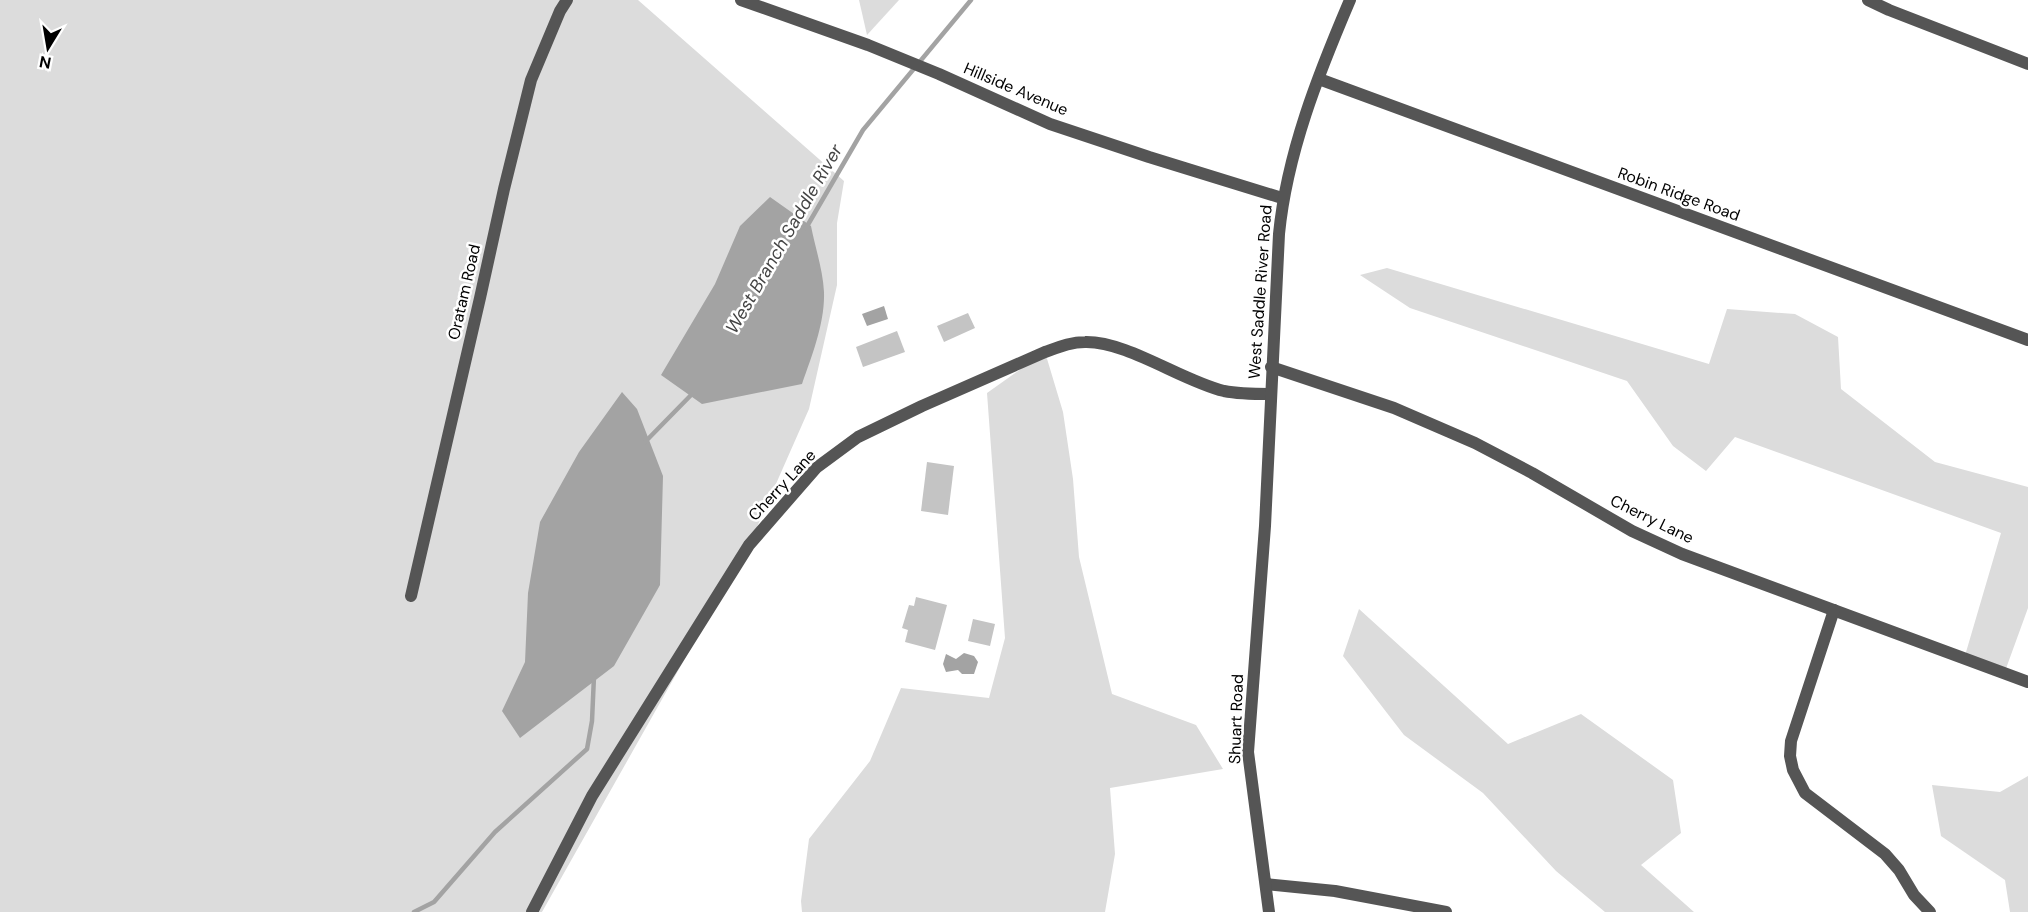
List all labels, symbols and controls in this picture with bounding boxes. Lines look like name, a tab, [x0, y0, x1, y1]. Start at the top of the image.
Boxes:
north arrow	[18, 18, 78, 78]
text: N	[38, 51, 53, 74]
street label: Hillside Avenue	[961, 58, 1071, 120]
water label: West Branch Saddle River	[720, 139, 849, 338]
street label: Robin Ridge Road	[1615, 162, 1743, 226]
street label: West Saddle River Road	[1243, 204, 1277, 380]
street label: Oratam Road	[443, 242, 485, 342]
street label: Cherry Lane	[744, 445, 820, 525]
street label: Cherry Lane	[1607, 490, 1697, 548]
street label: Shuart Road	[1224, 674, 1248, 764]

